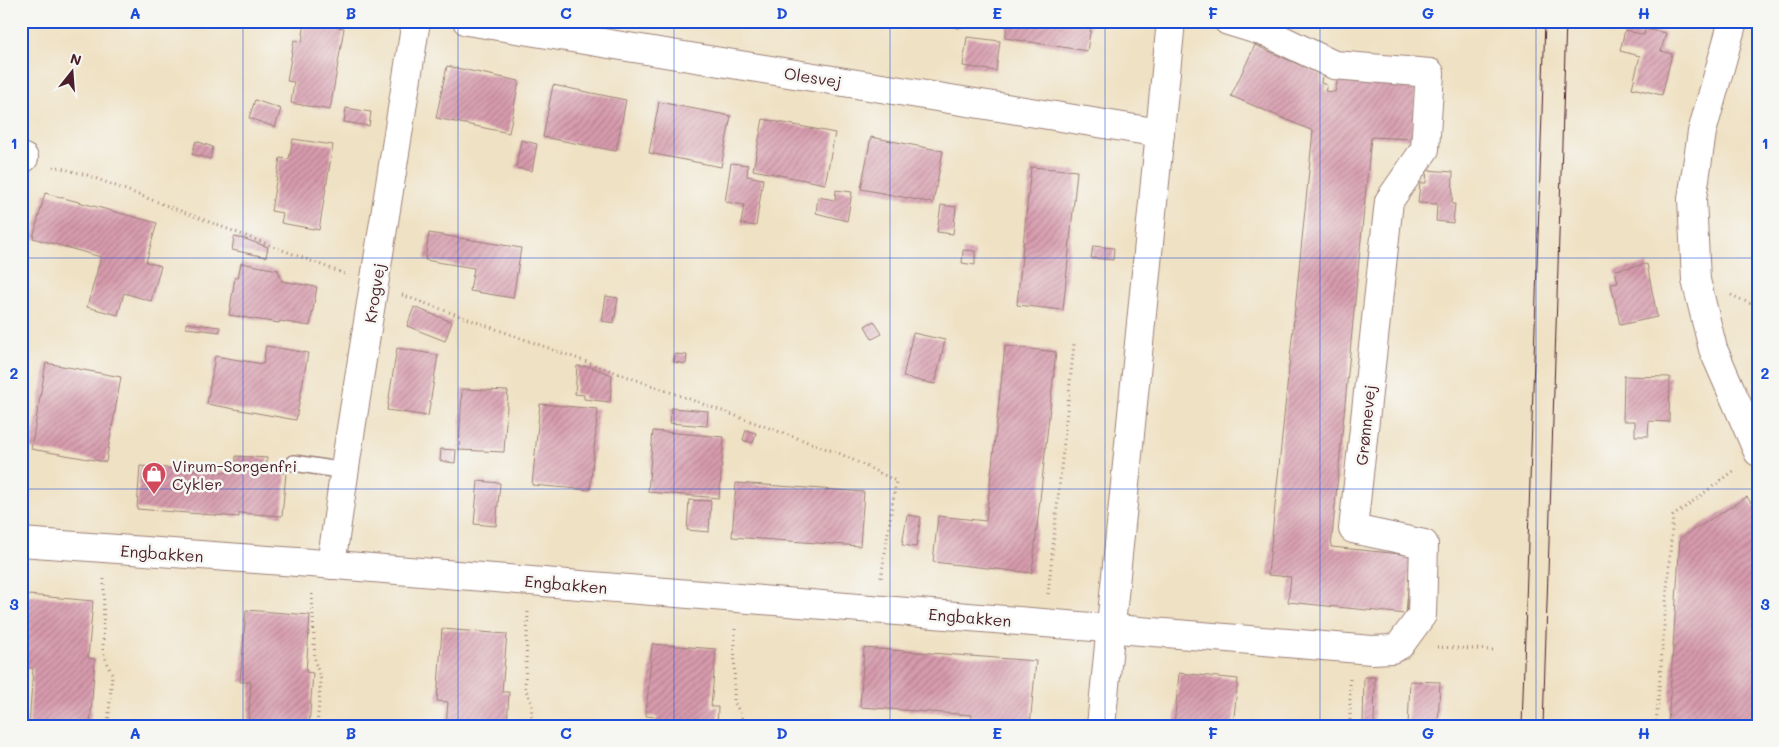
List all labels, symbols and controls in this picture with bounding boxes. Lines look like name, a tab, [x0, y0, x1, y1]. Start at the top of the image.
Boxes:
text: A	[129, 2, 141, 23]
text: B	[346, 2, 356, 23]
text: C	[560, 2, 572, 23]
text: D	[776, 2, 788, 23]
text: E	[992, 2, 1002, 23]
text: F	[1208, 2, 1218, 23]
text: G	[1422, 2, 1434, 23]
text: H	[1638, 2, 1650, 23]
north arrow	[48, 48, 98, 98]
text: N	[68, 48, 84, 70]
street label: Olesvej	[783, 62, 843, 92]
text: 1	[10, 132, 18, 153]
text: 1	[1761, 132, 1769, 153]
street label: Krogvej	[359, 262, 389, 324]
text: 2	[10, 362, 19, 383]
text: 2	[1761, 362, 1770, 383]
street label: Grønnevej	[1350, 384, 1380, 466]
place label: Virum-Sorgenfri Cykler	[172, 455, 297, 494]
shop icon: Virum-Sorgenfri Cykler	[141, 461, 167, 495]
street label: Engbakken	[120, 540, 204, 566]
street label: Engbakken	[524, 570, 608, 598]
text: 3	[9, 593, 19, 614]
text: 3	[1760, 593, 1770, 614]
street label: Engbakken	[928, 603, 1012, 631]
text: A	[129, 722, 141, 743]
text: B	[346, 722, 356, 743]
text: C	[560, 722, 572, 743]
text: D	[776, 722, 788, 743]
text: E	[992, 722, 1002, 743]
text: F	[1208, 722, 1218, 743]
text: G	[1422, 722, 1434, 743]
text: H	[1638, 722, 1650, 743]

